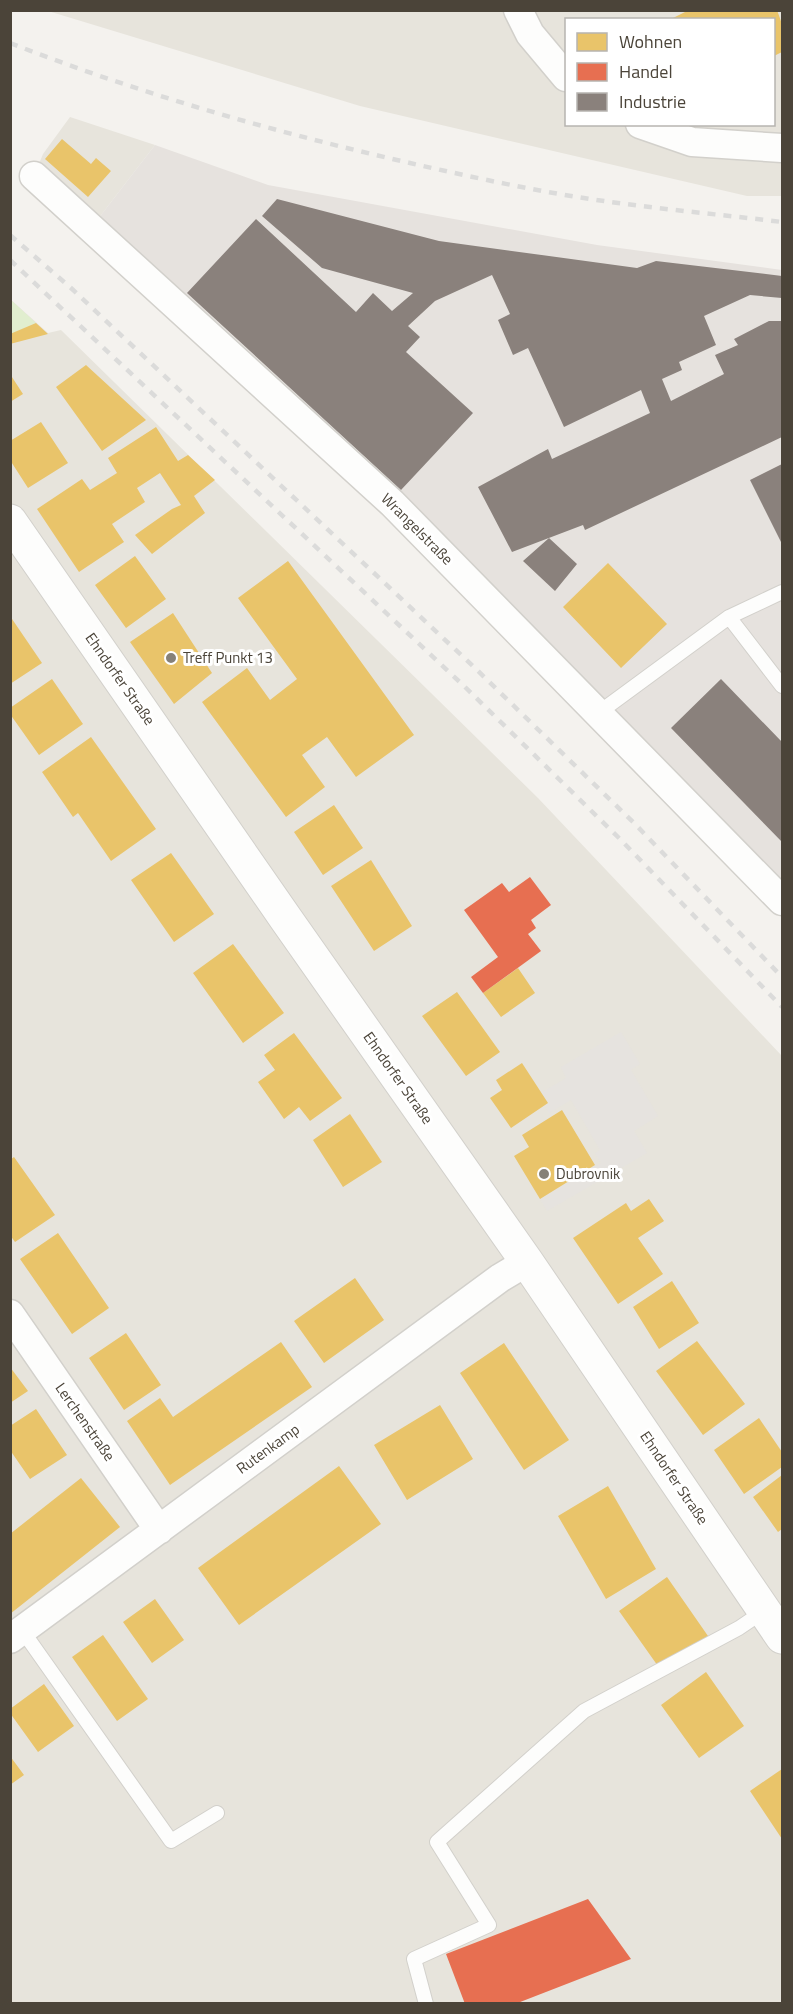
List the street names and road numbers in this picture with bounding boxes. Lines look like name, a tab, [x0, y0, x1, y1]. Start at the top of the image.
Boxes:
street label: Wrangelstraße	[376, 487, 459, 570]
street label: Ehndorfer Straße	[80, 628, 161, 730]
street label: Ehndorfer Straße	[358, 1027, 439, 1129]
street label: Lerchenstraße	[50, 1378, 121, 1466]
street label: Rutenkamp	[231, 1418, 304, 1479]
street label: Ehndorfer Straße	[635, 1426, 714, 1529]

